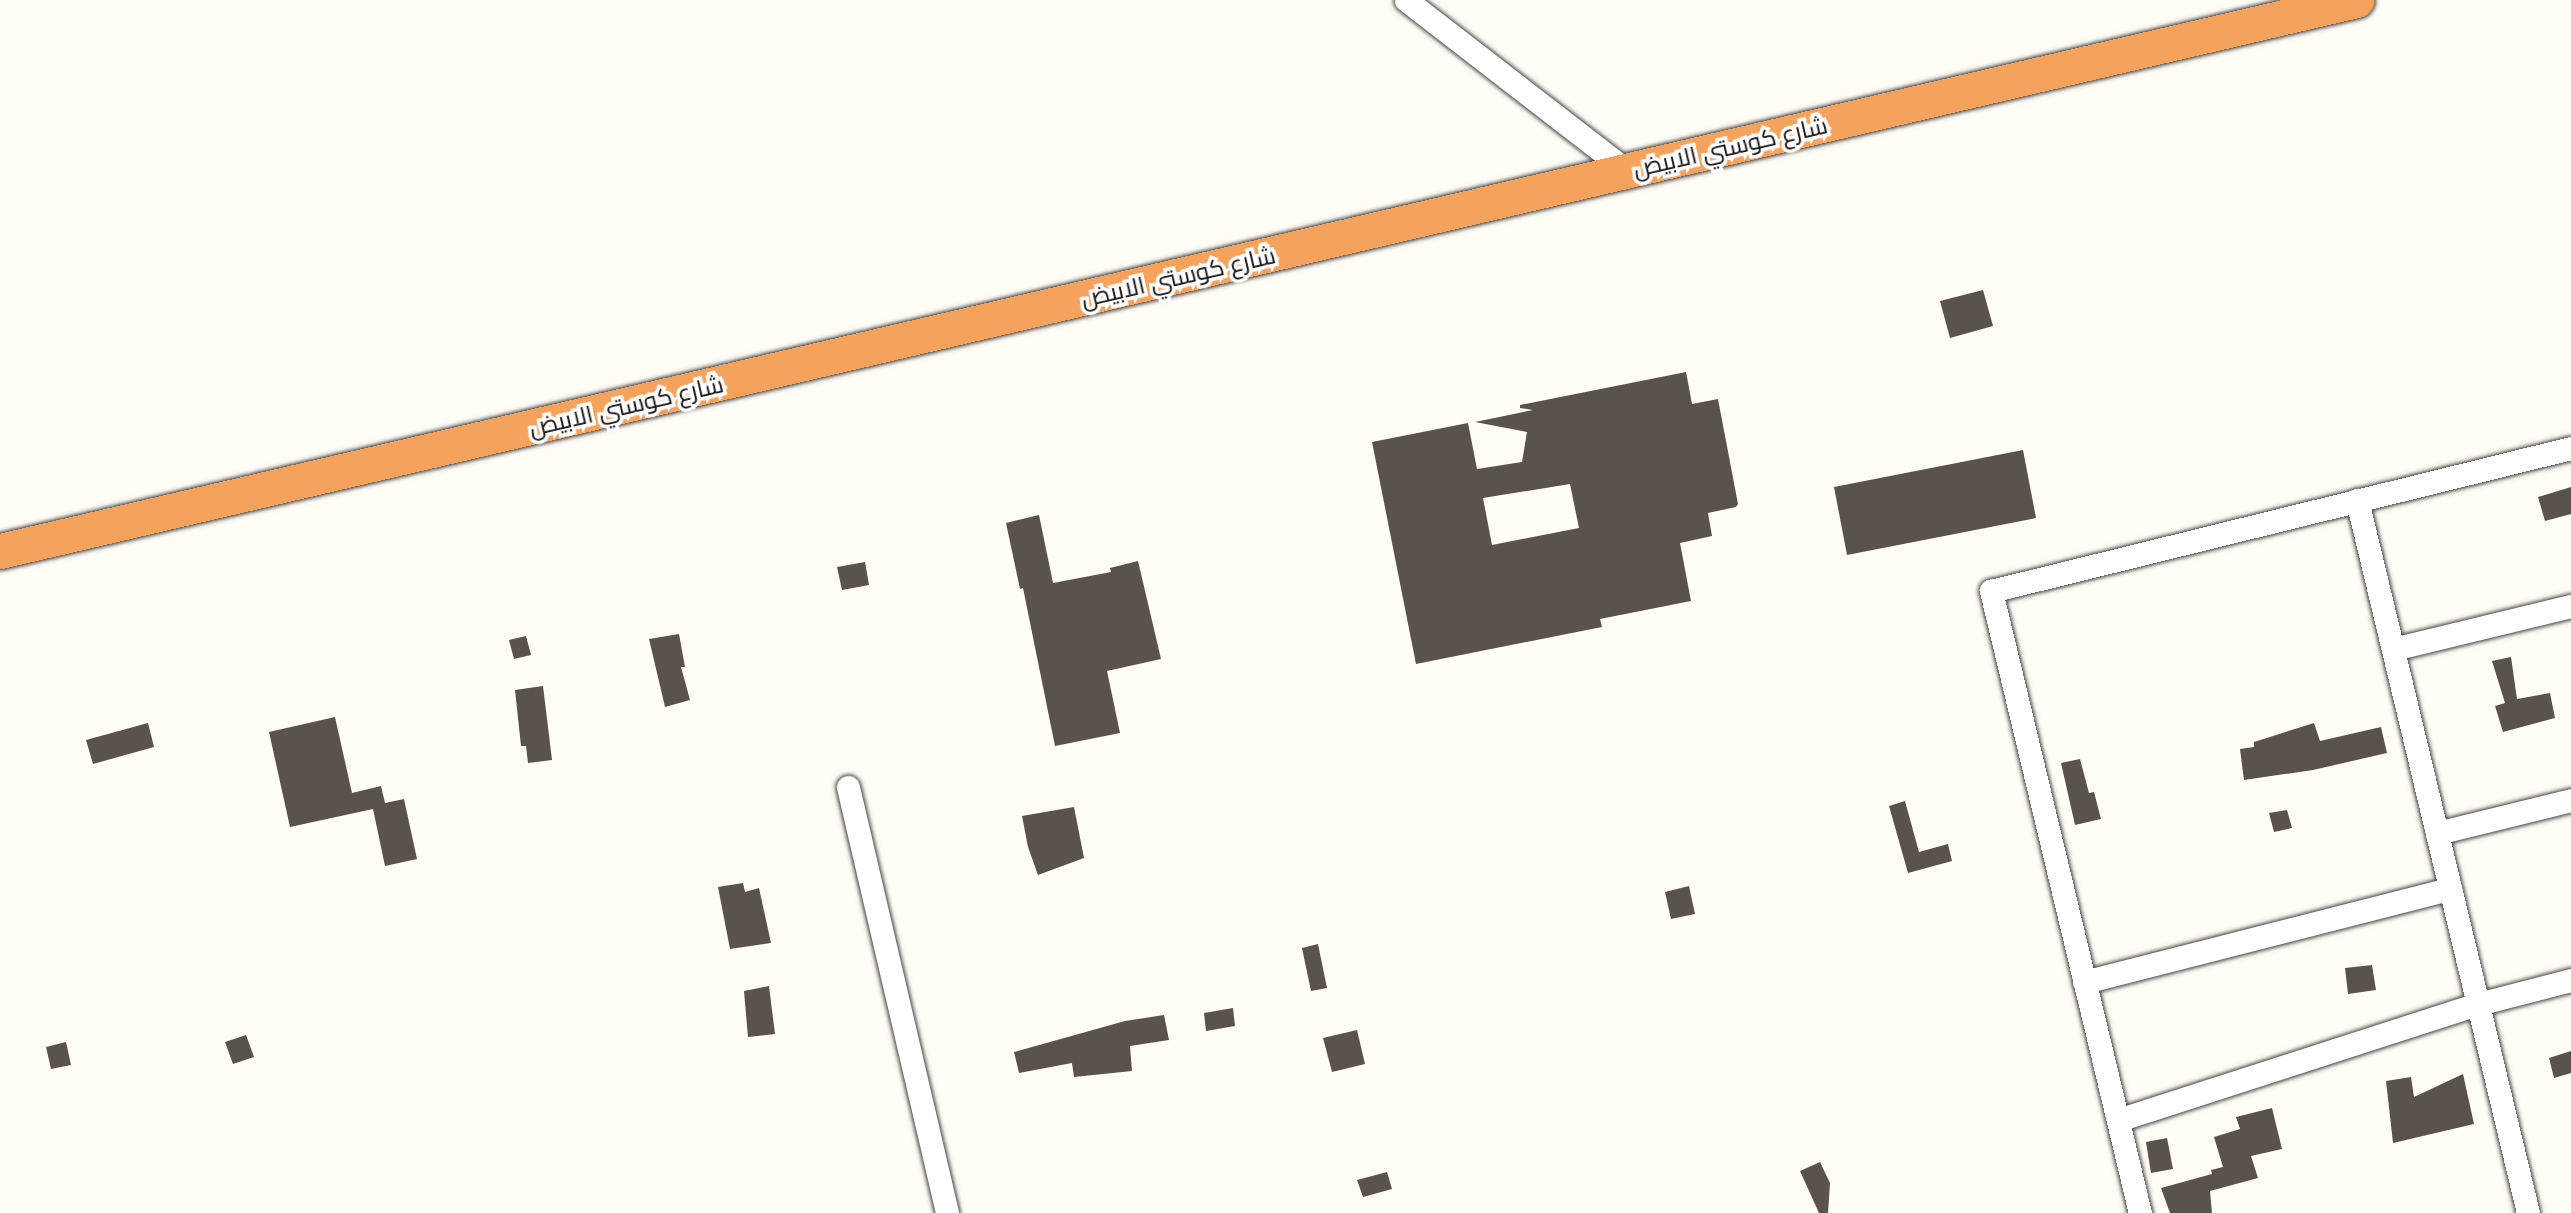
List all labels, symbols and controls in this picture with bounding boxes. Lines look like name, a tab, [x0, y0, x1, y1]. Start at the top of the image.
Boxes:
street label: شارع كوستي الابيض	[1630, 110, 1830, 182]
street label: شارع كوستي الابيض	[1078, 240, 1278, 312]
street label: شارع كوستي الابيض	[526, 369, 726, 441]

